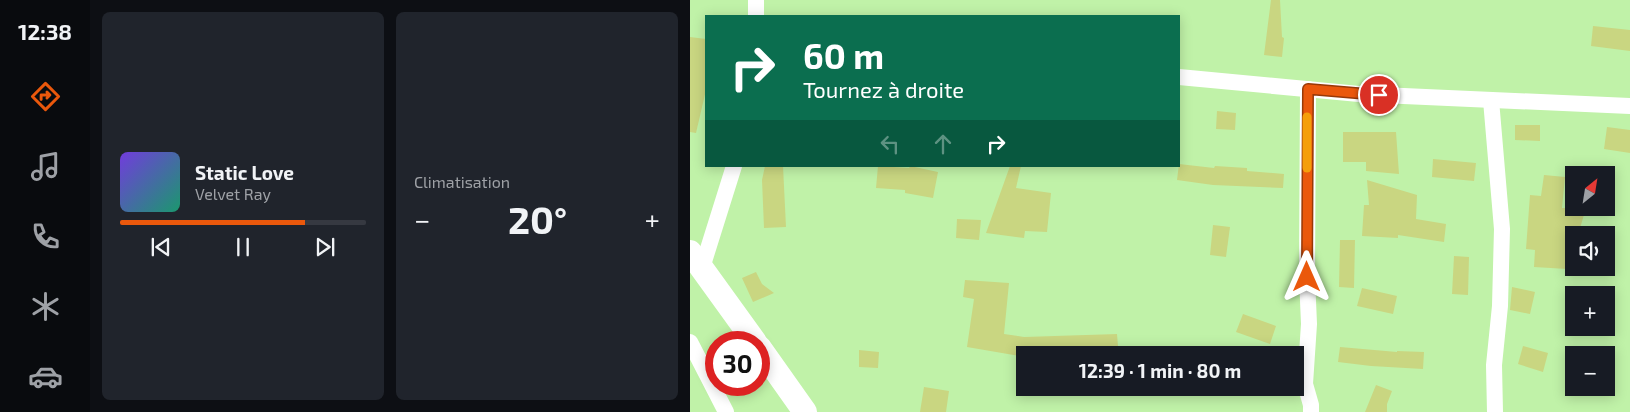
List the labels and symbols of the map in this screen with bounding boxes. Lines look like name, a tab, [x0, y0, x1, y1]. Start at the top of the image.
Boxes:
pin	[1358, 74, 1400, 116]
north arrow	[1565, 166, 1615, 216]
position arrow	[1280, 250, 1332, 302]
speed limit sign: 30	[705, 331, 770, 396]

